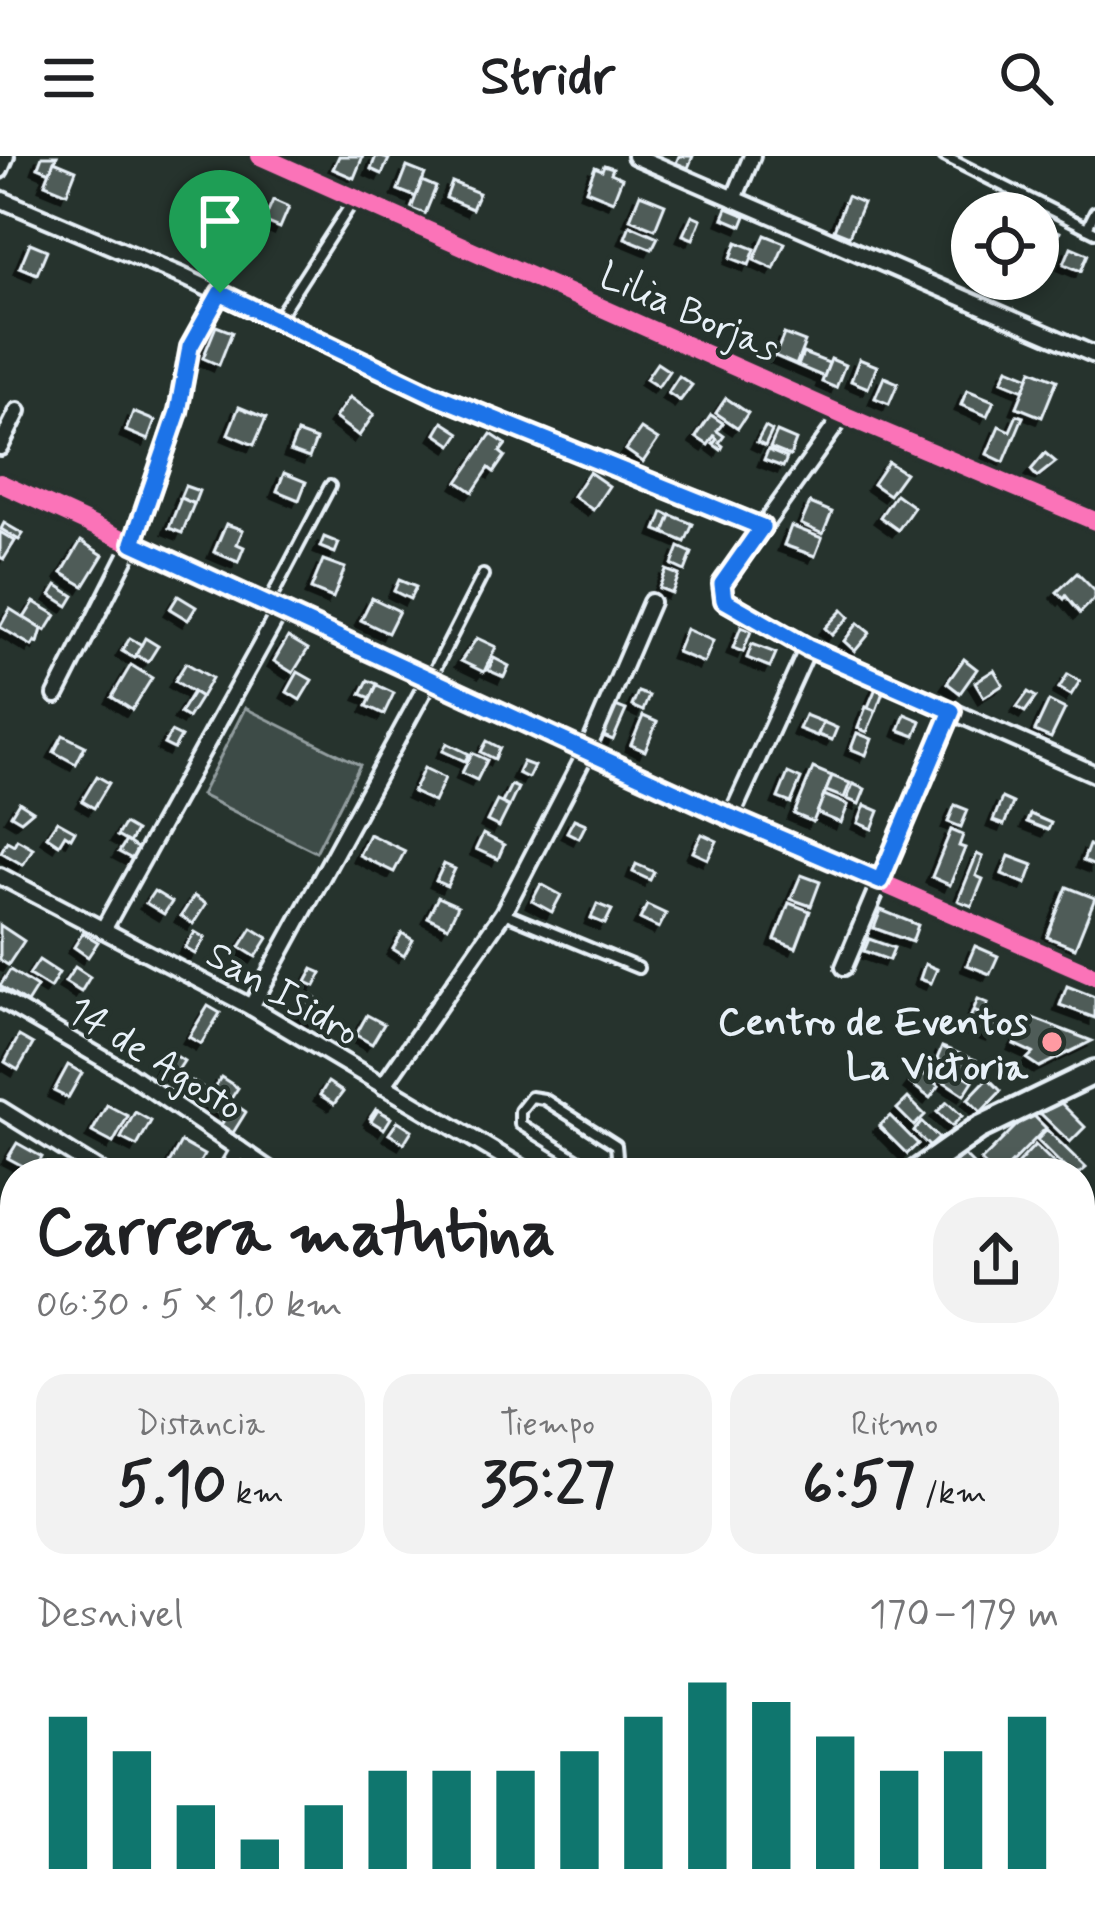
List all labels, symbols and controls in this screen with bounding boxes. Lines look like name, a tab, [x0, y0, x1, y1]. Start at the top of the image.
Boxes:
text: Stridr	[480, 43, 615, 114]
icon: menu	[36, 45, 102, 111]
icon: search	[993, 45, 1059, 111]
pin	[169, 170, 271, 293]
icon: arrive	[187, 188, 253, 254]
map controls	[951, 192, 1059, 300]
button: locate	[951, 192, 1059, 300]
street label: Lilia Borjas	[591, 251, 786, 375]
street label: San Isidro	[196, 931, 368, 1059]
street label: 14 de Agosto	[57, 986, 252, 1134]
place label: Centro de Eventos La Victoria	[718, 998, 1030, 1094]
marker: Centro de Eventos La Victoria	[1039, 1029, 1065, 1055]
text: Carrera matutina	[36, 1192, 556, 1278]
button: share	[933, 1197, 1059, 1323]
text: 06:30 · 5 × 1.0 km	[36, 1280, 343, 1331]
text: Distancia	[136, 1403, 265, 1447]
text: Tiempo	[500, 1403, 595, 1447]
text: Ritmo	[851, 1403, 938, 1447]
text: 5.10	[117, 1447, 227, 1526]
text: 35:27	[480, 1447, 615, 1526]
text: 6:57	[802, 1447, 915, 1526]
text: km	[227, 1472, 284, 1516]
text: /km	[915, 1472, 987, 1516]
text: Desnivel	[36, 1590, 183, 1641]
text: 170–179 m	[869, 1590, 1059, 1641]

